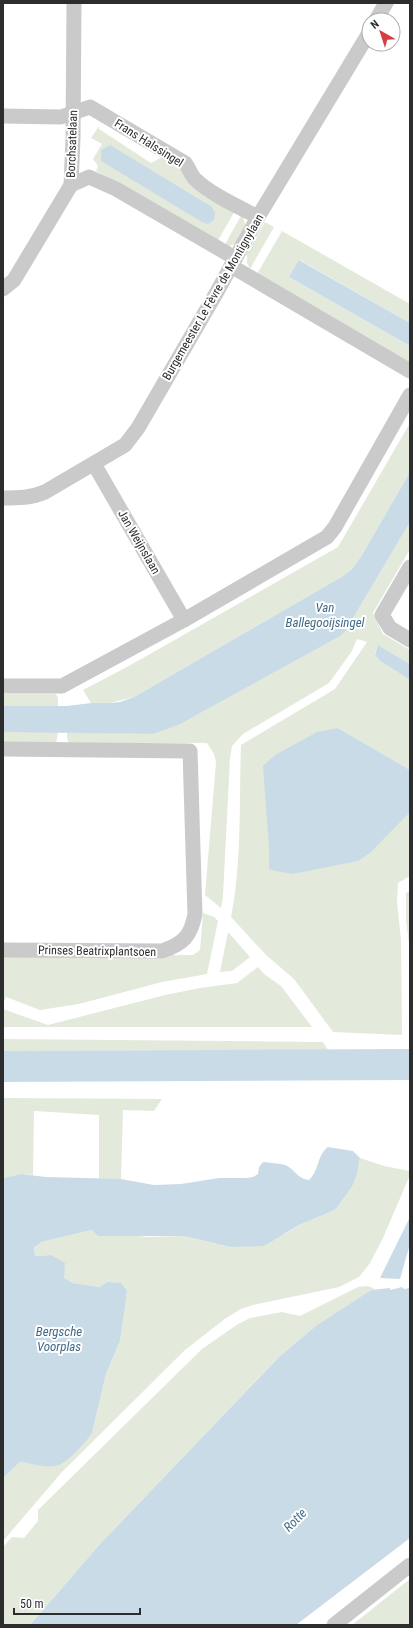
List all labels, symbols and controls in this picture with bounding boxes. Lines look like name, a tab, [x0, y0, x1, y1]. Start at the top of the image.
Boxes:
north arrow	[361, 12, 401, 52]
text: N	[368, 17, 382, 32]
street label: Borchsatelaan	[64, 110, 80, 178]
street label: Frans Halssingel	[112, 116, 186, 170]
street label: Burgemeester Le Fèvre de Montignylaan	[160, 211, 267, 383]
street label: Jan Weijnslaan	[115, 508, 163, 577]
water label: Van Ballegooijsingel	[286, 600, 366, 630]
street label: Prinses Beatrixplantsoen	[38, 943, 156, 959]
water label: Bergsche Voorplas	[36, 1324, 82, 1354]
water label: Rotte	[280, 1505, 310, 1535]
scale bar	[14, 1590, 140, 1616]
text: 50 m	[20, 1597, 44, 1611]

